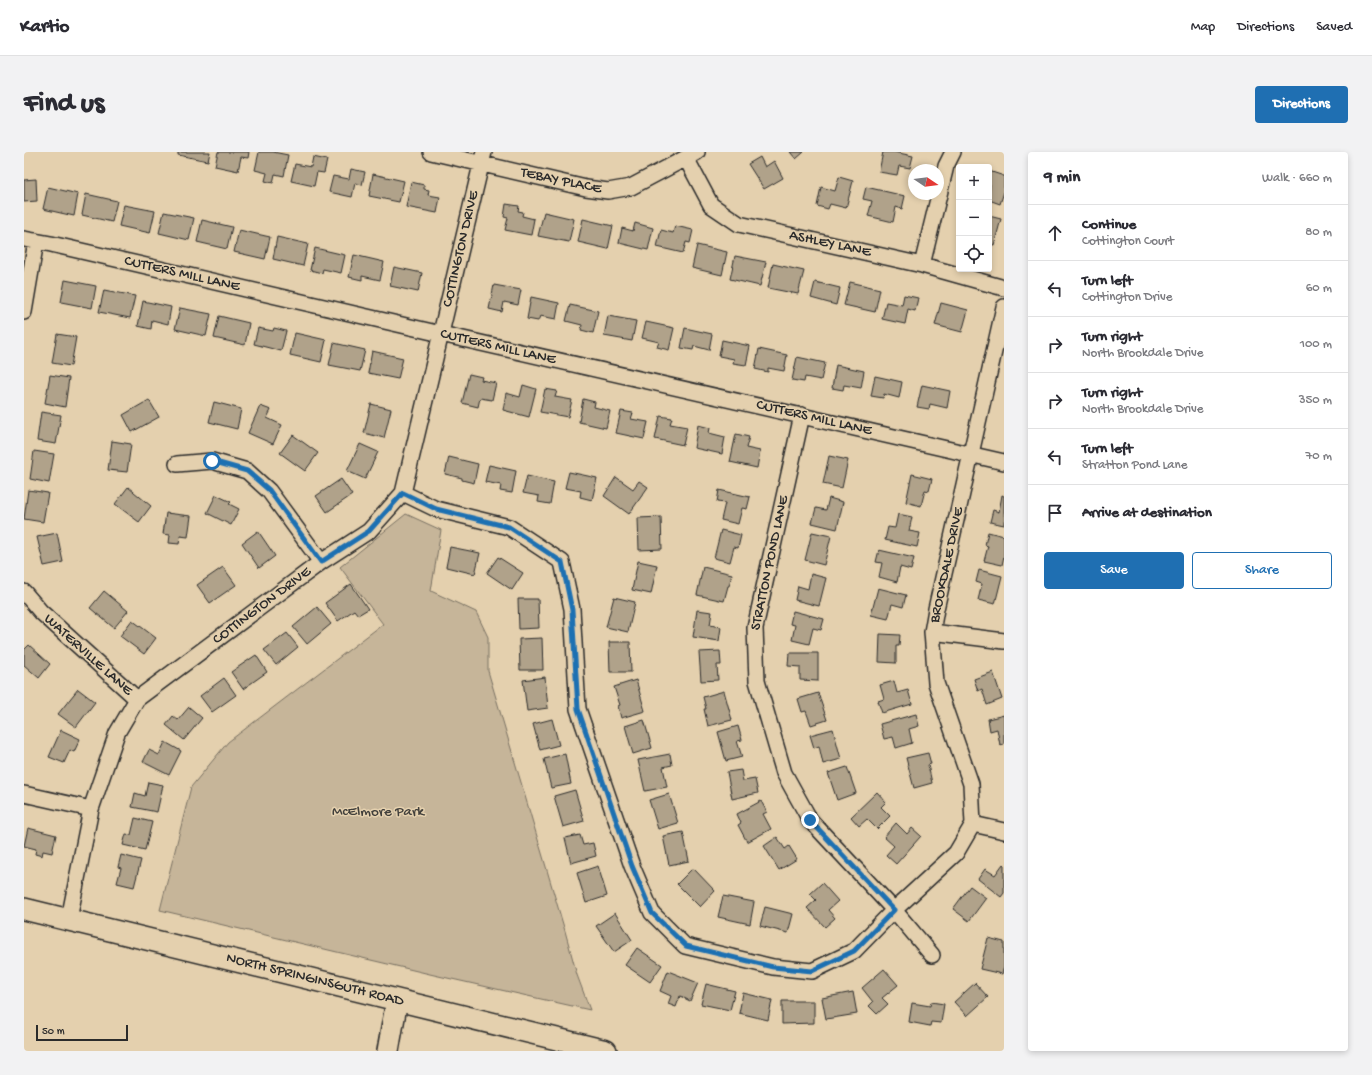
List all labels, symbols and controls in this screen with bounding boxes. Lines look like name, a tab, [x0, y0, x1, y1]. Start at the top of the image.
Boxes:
text: Kartio	[20, 16, 69, 39]
text: Map	[1191, 19, 1215, 36]
text: Directions	[1237, 19, 1294, 36]
text: Saved	[1316, 19, 1352, 36]
button: Directions	[1255, 86, 1348, 123]
text: Find us	[24, 88, 104, 121]
street label: TEBAY PLACE	[518, 163, 604, 198]
north arrow	[908, 164, 944, 200]
map controls	[956, 164, 992, 272]
button: +	[956, 164, 992, 200]
text: 9 min	[1044, 168, 1080, 188]
text: Walk · 660 m	[1262, 171, 1332, 186]
street label: COTTINGTON DRIVE	[439, 189, 483, 309]
button: −	[956, 200, 992, 236]
text: Continue	[1082, 216, 1136, 234]
icon: ahead	[1044, 222, 1066, 244]
text: 80 m	[1305, 225, 1332, 240]
street label: ASHLEY LANE	[787, 227, 873, 262]
text: Cottington Court	[1082, 234, 1174, 249]
button: locate	[956, 236, 992, 272]
street label: CUTTERS MILL LANE	[122, 252, 242, 296]
text: Turn left	[1082, 272, 1133, 290]
icon: left	[1044, 278, 1066, 300]
text: 60 m	[1306, 281, 1332, 296]
text: Cottington Drive	[1082, 290, 1172, 305]
street label: CUTTERS MILL LANE	[438, 325, 558, 369]
text: Turn right	[1082, 328, 1142, 346]
icon: right	[1044, 334, 1066, 356]
text: 100 m	[1300, 337, 1332, 352]
text: North Brookdale Drive	[1082, 346, 1204, 361]
text: Turn right	[1082, 384, 1142, 402]
icon: right	[1044, 390, 1066, 412]
text: 350 m	[1299, 393, 1332, 408]
street label: CUTTERS MILL LANE	[754, 396, 874, 440]
text: North Brookdale Drive	[1082, 402, 1204, 417]
text: Turn left	[1082, 440, 1133, 458]
icon: left	[1044, 446, 1066, 468]
text: 70 m	[1306, 449, 1332, 464]
route start	[203, 452, 221, 470]
text: Stratton Pond Lane	[1082, 458, 1187, 473]
street label: STRATTON POND LANE	[747, 493, 793, 632]
icon: arrive	[1044, 502, 1066, 524]
text: Arrive at destination	[1082, 504, 1212, 522]
street label: BROOKDALE DRIVE	[926, 505, 968, 625]
button: Save	[1044, 552, 1184, 589]
button: Share	[1192, 552, 1332, 589]
street label: COTTINGTON DRIVE	[209, 563, 315, 649]
street label: WATERVILLE LANE	[40, 610, 137, 700]
park label: McElmore Park	[332, 803, 425, 821]
route end	[801, 811, 819, 829]
street label: NORTH SPRINGINSGUTH ROAD	[224, 949, 406, 1011]
scale bar	[36, 1023, 128, 1042]
text: 50 m	[42, 1026, 64, 1038]

